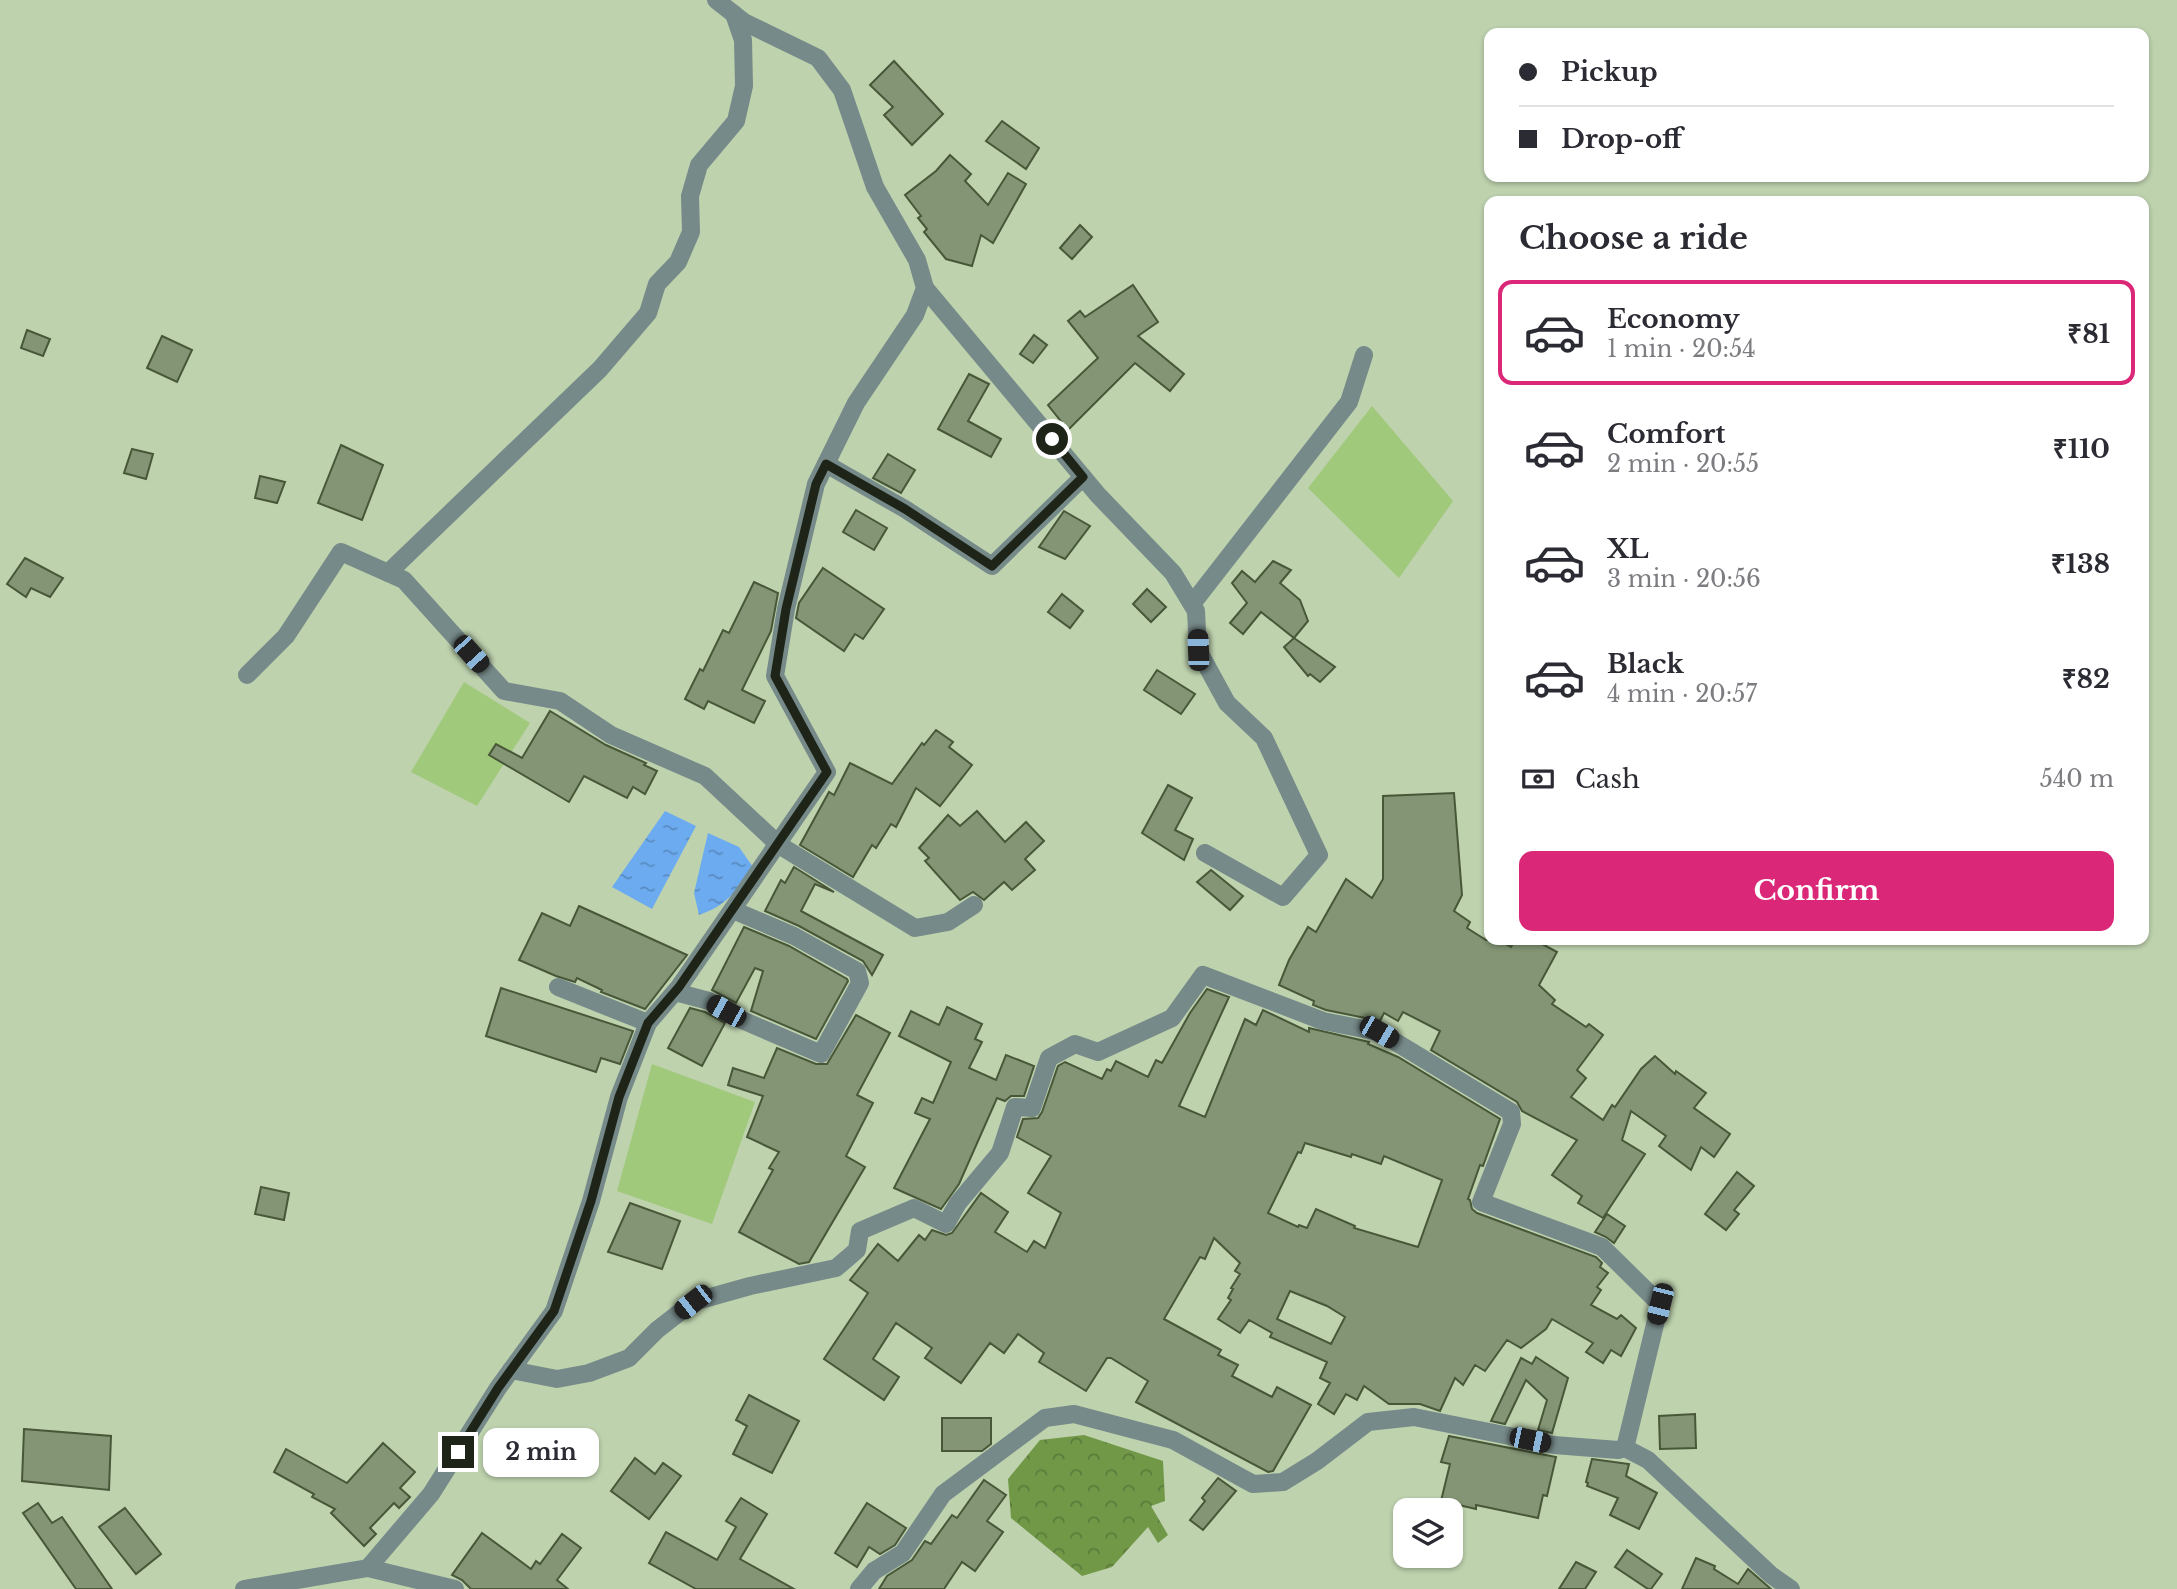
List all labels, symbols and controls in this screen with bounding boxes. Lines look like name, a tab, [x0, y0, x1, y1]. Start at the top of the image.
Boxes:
text: Pickup	[1561, 56, 1658, 88]
text: Drop-off	[1561, 123, 1682, 155]
text: Choose a ride	[1519, 218, 1748, 258]
icon: car	[1523, 301, 1586, 364]
text: Economy	[1607, 303, 1740, 335]
text: ₹81	[2067, 318, 2110, 350]
text: 1 min · 20:54	[1607, 335, 1756, 363]
icon: car	[1523, 416, 1586, 479]
text: Comfort	[1607, 418, 1725, 450]
route start	[1036, 423, 1068, 455]
text: ₹110	[2053, 433, 2110, 465]
text: 2 min · 20:55	[1607, 450, 1759, 478]
icon: car	[1523, 531, 1586, 594]
text: XL	[1607, 533, 1649, 565]
text: ₹138	[2051, 548, 2110, 580]
text: 3 min · 20:56	[1607, 565, 1761, 593]
car	[1187, 629, 1210, 671]
car	[450, 631, 493, 677]
icon: car	[1523, 646, 1586, 709]
text: Black	[1607, 648, 1684, 680]
text: ₹82	[2062, 663, 2110, 695]
text: 4 min · 20:57	[1607, 680, 1757, 708]
icon: cash	[1519, 760, 1557, 798]
text: Cash	[1575, 763, 1640, 795]
text: 540 m	[2040, 765, 2114, 793]
button: Confirm	[1519, 851, 2114, 931]
car	[703, 992, 750, 1030]
car	[1356, 1012, 1403, 1052]
car	[670, 1281, 717, 1323]
car	[1645, 1281, 1676, 1327]
car	[1508, 1425, 1553, 1455]
callout: 2 min	[482, 1428, 598, 1476]
route end	[442, 1436, 474, 1468]
text: 2 min	[505, 1438, 577, 1466]
map controls	[1393, 1498, 1463, 1568]
button: layers	[1393, 1498, 1463, 1568]

